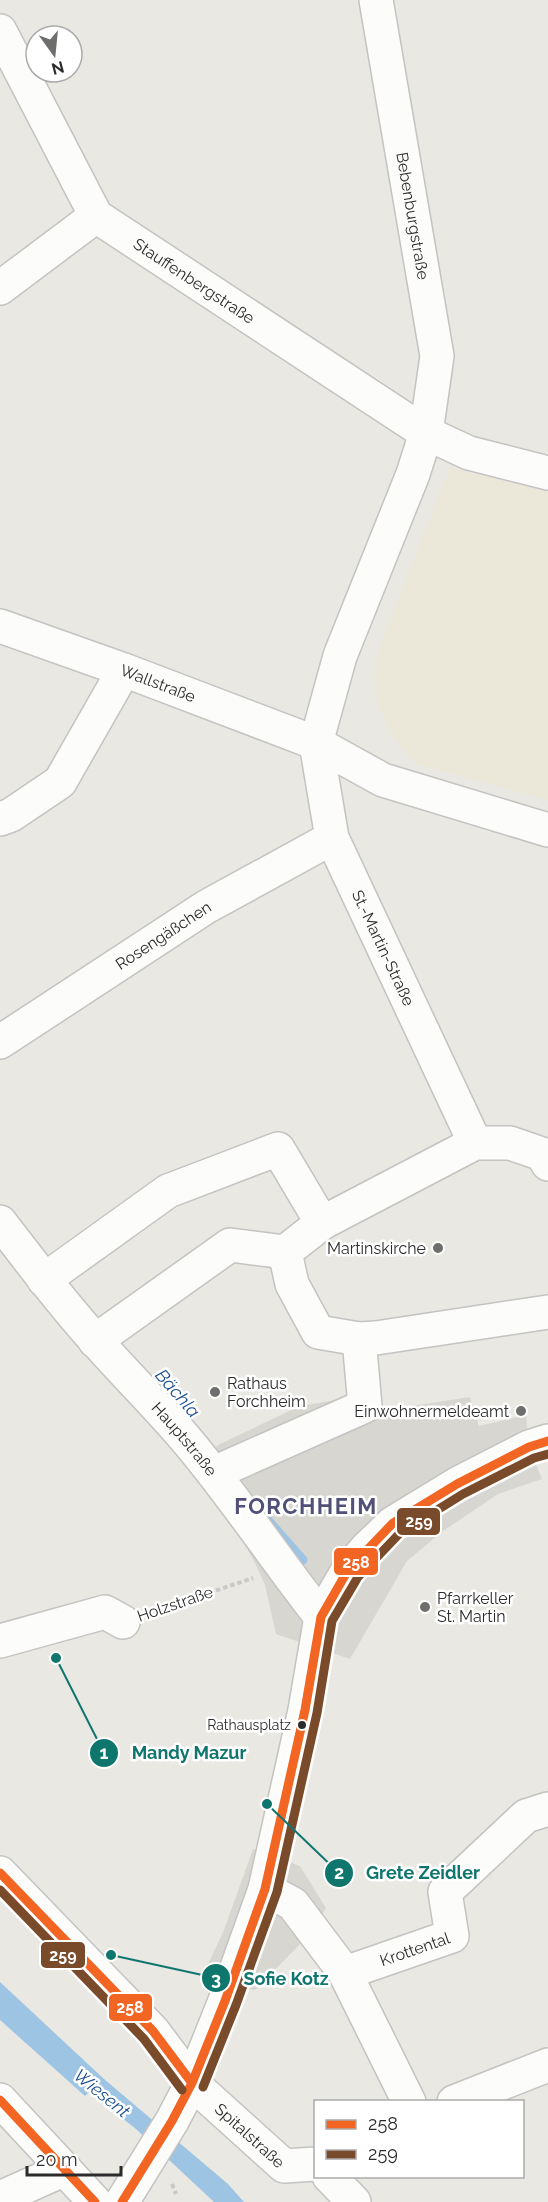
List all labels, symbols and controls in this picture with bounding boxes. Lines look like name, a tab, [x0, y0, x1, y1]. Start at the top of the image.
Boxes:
north arrow	[24, 24, 84, 84]
text: N	[49, 57, 66, 79]
street label: Bebenburgstraße	[393, 151, 433, 281]
street label: Stauffenbergstraße	[130, 234, 258, 327]
street label: Wallstraße	[118, 660, 198, 706]
street label: St.-Martin-Straße	[348, 887, 419, 1009]
street label: Rosengäßchen	[112, 897, 215, 973]
place label: Martinskirche	[327, 1239, 426, 1258]
marker: Martinskirche	[431, 1241, 445, 1255]
water label: Bächla	[151, 1364, 205, 1422]
place label: Rathaus Forchheim	[227, 1374, 306, 1411]
marker: Rathaus Forchheim	[208, 1385, 222, 1399]
street label: Hauptstraße	[148, 1398, 221, 1480]
place label: Einwohnermeldeamt	[354, 1402, 510, 1421]
marker: Einwohnermeldeamt	[514, 1404, 528, 1418]
district label: FORCHHEIM	[234, 1493, 378, 1519]
line badge: 259	[396, 1507, 441, 1536]
text: 259	[405, 1512, 433, 1531]
line badge: 258	[333, 1547, 379, 1576]
text: 258	[342, 1553, 370, 1572]
street label: Holzstraße	[135, 1582, 215, 1626]
place label: Pfarrkeller St. Martin	[437, 1589, 514, 1626]
marker: Pfarrkeller St. Martin	[418, 1600, 432, 1614]
place label: Rathausplatz	[207, 1717, 291, 1733]
marker: Rathausplatz	[296, 1719, 308, 1731]
callout: Mandy Mazur	[89, 1735, 258, 1771]
text: 1	[100, 1742, 109, 1763]
text: Mandy Mazur	[132, 1742, 246, 1763]
callout: Grete Zeidler	[324, 1855, 492, 1891]
text: 2	[334, 1862, 344, 1883]
text: Grete Zeidler	[366, 1862, 480, 1883]
street label: Krottental	[377, 1928, 453, 1970]
line badge: 259	[40, 1941, 86, 1969]
text: 259	[49, 1946, 77, 1965]
callout: Sofie Kotz	[201, 1960, 340, 1996]
text: 3	[211, 1968, 221, 1989]
text: Sofie Kotz	[243, 1968, 329, 1989]
line badge: 258	[108, 1993, 153, 2022]
text: 258	[116, 1998, 144, 2017]
water label: Wiesent	[70, 2064, 134, 2122]
street label: Spitalstraße	[211, 2099, 289, 2172]
legend	[314, 2100, 524, 2178]
text: 258	[368, 2113, 398, 2134]
scale bar	[27, 2139, 122, 2177]
text: 259	[368, 2143, 398, 2164]
text: 20 m	[36, 2149, 78, 2170]

